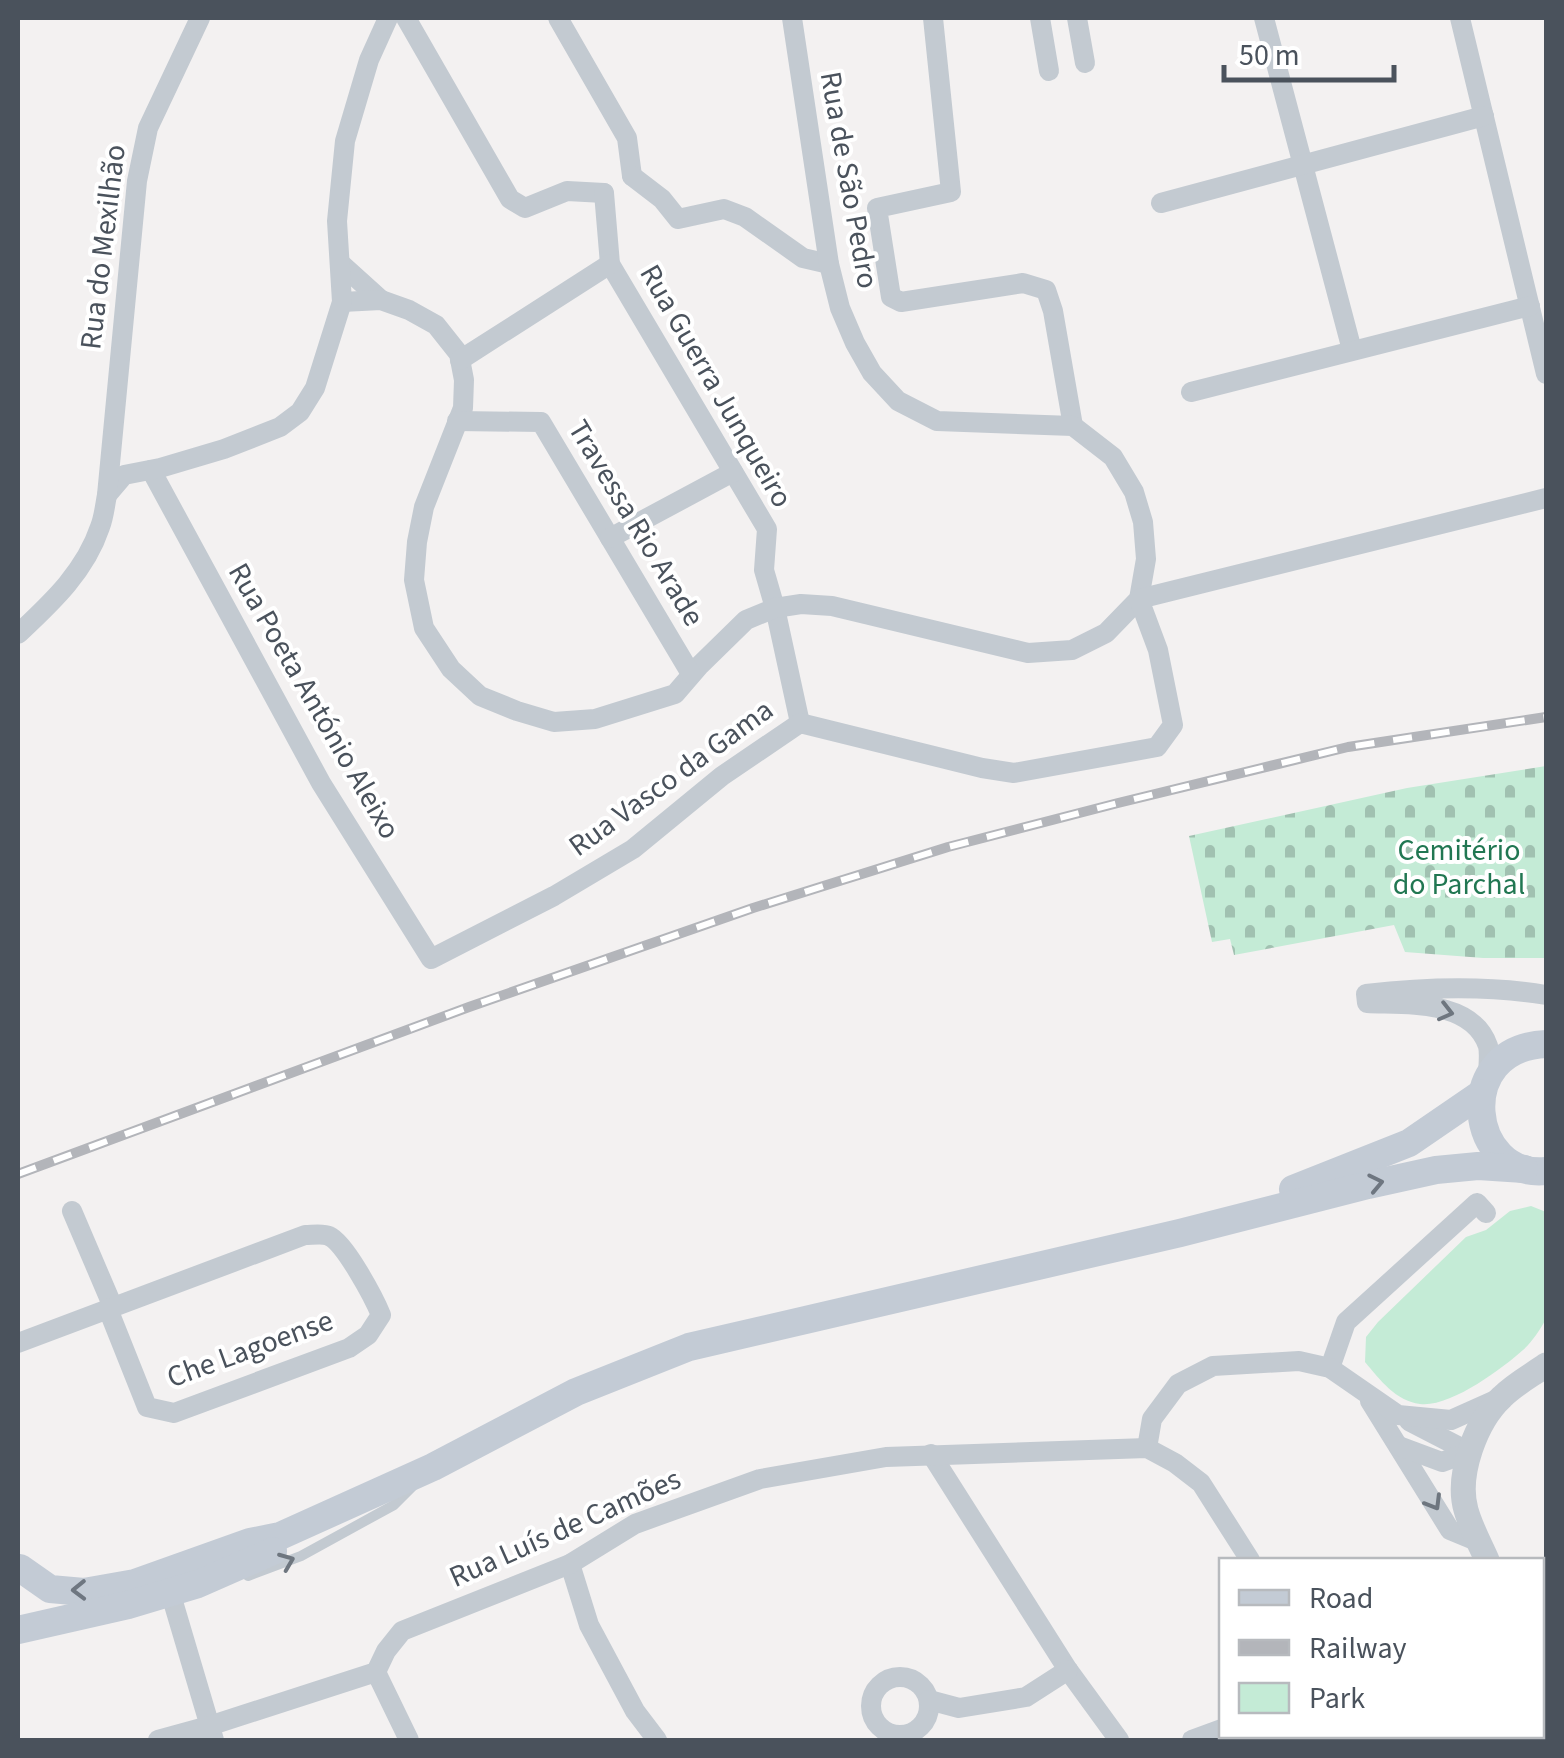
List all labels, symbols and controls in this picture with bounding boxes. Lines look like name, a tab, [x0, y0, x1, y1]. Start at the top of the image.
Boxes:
scale bar	[1224, 20, 1394, 82]
text: 50 m	[1239, 34, 1300, 77]
street label: Rua de São Pedro	[809, 68, 889, 292]
street label: Rua do Mexilhão	[69, 142, 137, 352]
street label: Rua Guerra Junqueiro	[629, 257, 803, 515]
street label: Travessa Rio Arade	[557, 412, 715, 634]
street label: Rua Poeta António Aleixo	[217, 555, 411, 847]
street label: Rua Vasco da Gama	[560, 689, 782, 867]
park label: Cemitério do Parchal	[1393, 829, 1525, 906]
one-way arrow	[1437, 1000, 1454, 1021]
one-way arrow	[1367, 1174, 1384, 1195]
street label: Che Lagoense	[161, 1299, 339, 1399]
street label: Rua Luís de Camões	[442, 1458, 688, 1598]
one-way arrow	[1422, 1492, 1441, 1510]
one-way arrow	[277, 1553, 295, 1573]
legend	[1219, 1558, 1544, 1738]
text: Road	[1309, 1577, 1373, 1620]
one-way arrow	[70, 1579, 86, 1601]
text: Railway	[1309, 1627, 1407, 1670]
text: Park	[1309, 1677, 1365, 1720]

